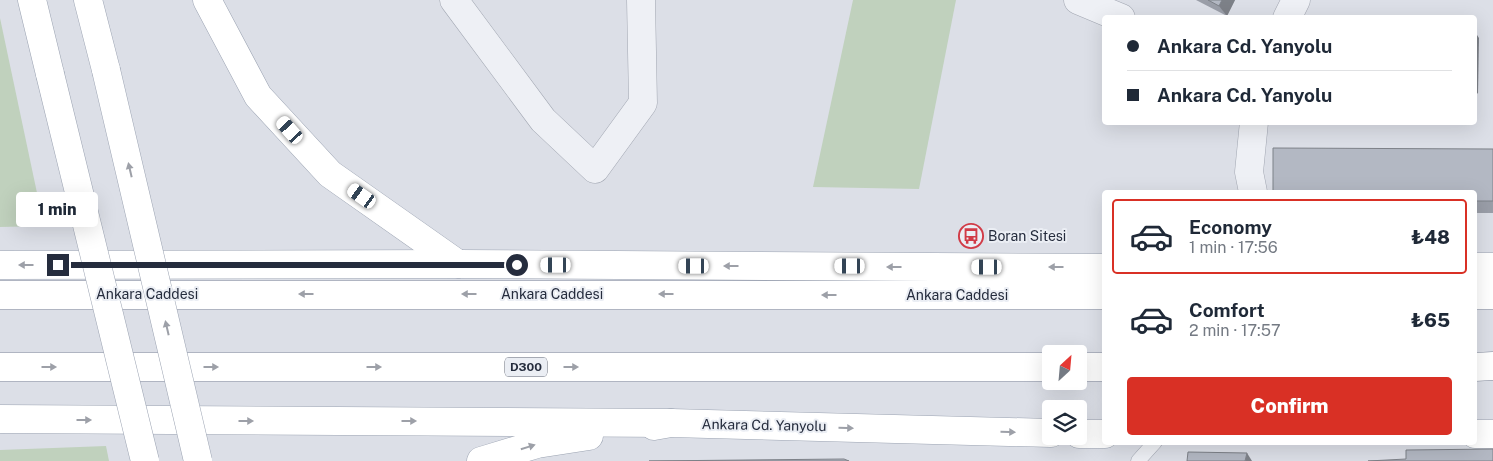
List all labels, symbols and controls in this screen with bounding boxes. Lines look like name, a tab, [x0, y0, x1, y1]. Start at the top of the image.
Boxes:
text: Ankara Cd. Yanyolu	[1157, 35, 1332, 57]
text: Ankara Cd. Yanyolu	[1157, 84, 1332, 106]
car	[274, 114, 305, 146]
one-way arrow	[126, 163, 134, 178]
car	[345, 181, 378, 211]
callout: 1 min	[17, 192, 99, 228]
text: 1 min	[37, 200, 77, 219]
icon: car	[1129, 214, 1174, 259]
text: Economy	[1189, 216, 1272, 238]
bus stop icon: Boran Sitesi	[958, 223, 984, 249]
text: ₺48	[1411, 226, 1450, 248]
place label: Boran Sitesi	[988, 228, 1066, 244]
text: 1 min · 17:56	[1189, 238, 1278, 257]
route end	[47, 254, 69, 276]
route start	[506, 254, 528, 276]
car	[541, 258, 571, 273]
car	[679, 259, 709, 274]
car	[835, 259, 865, 274]
car	[972, 260, 1002, 275]
one-way arrow	[18, 261, 34, 269]
one-way arrow	[723, 262, 739, 270]
one-way arrow	[886, 263, 902, 271]
one-way arrow	[1048, 263, 1064, 271]
street label: Ankara Caddesi	[96, 286, 198, 302]
street label: Ankara Caddesi	[501, 286, 603, 302]
street label: Ankara Caddesi	[906, 287, 1008, 303]
one-way arrow	[298, 290, 314, 298]
one-way arrow	[461, 290, 477, 298]
one-way arrow	[658, 290, 674, 298]
one-way arrow	[821, 291, 837, 299]
icon: car	[1129, 297, 1174, 342]
text: Comfort	[1189, 299, 1265, 321]
text: ₺65	[1411, 309, 1450, 331]
one-way arrow	[163, 321, 171, 336]
text: 2 min · 17:57	[1189, 321, 1281, 340]
north arrow	[1042, 345, 1088, 390]
map controls	[1042, 345, 1087, 445]
road number: D300	[505, 358, 547, 377]
one-way arrow	[41, 363, 57, 371]
one-way arrow	[203, 363, 219, 371]
one-way arrow	[366, 363, 382, 371]
one-way arrow	[563, 363, 579, 371]
button: Confirm	[1127, 377, 1452, 435]
button: layers	[1042, 400, 1087, 445]
one-way arrow	[76, 416, 92, 424]
street label: Ankara Cd. Yanyolu	[701, 416, 827, 434]
one-way arrow	[238, 417, 254, 425]
one-way arrow	[401, 418, 417, 426]
one-way arrow	[838, 424, 854, 432]
one-way arrow	[1000, 428, 1016, 436]
one-way arrow	[520, 442, 535, 450]

